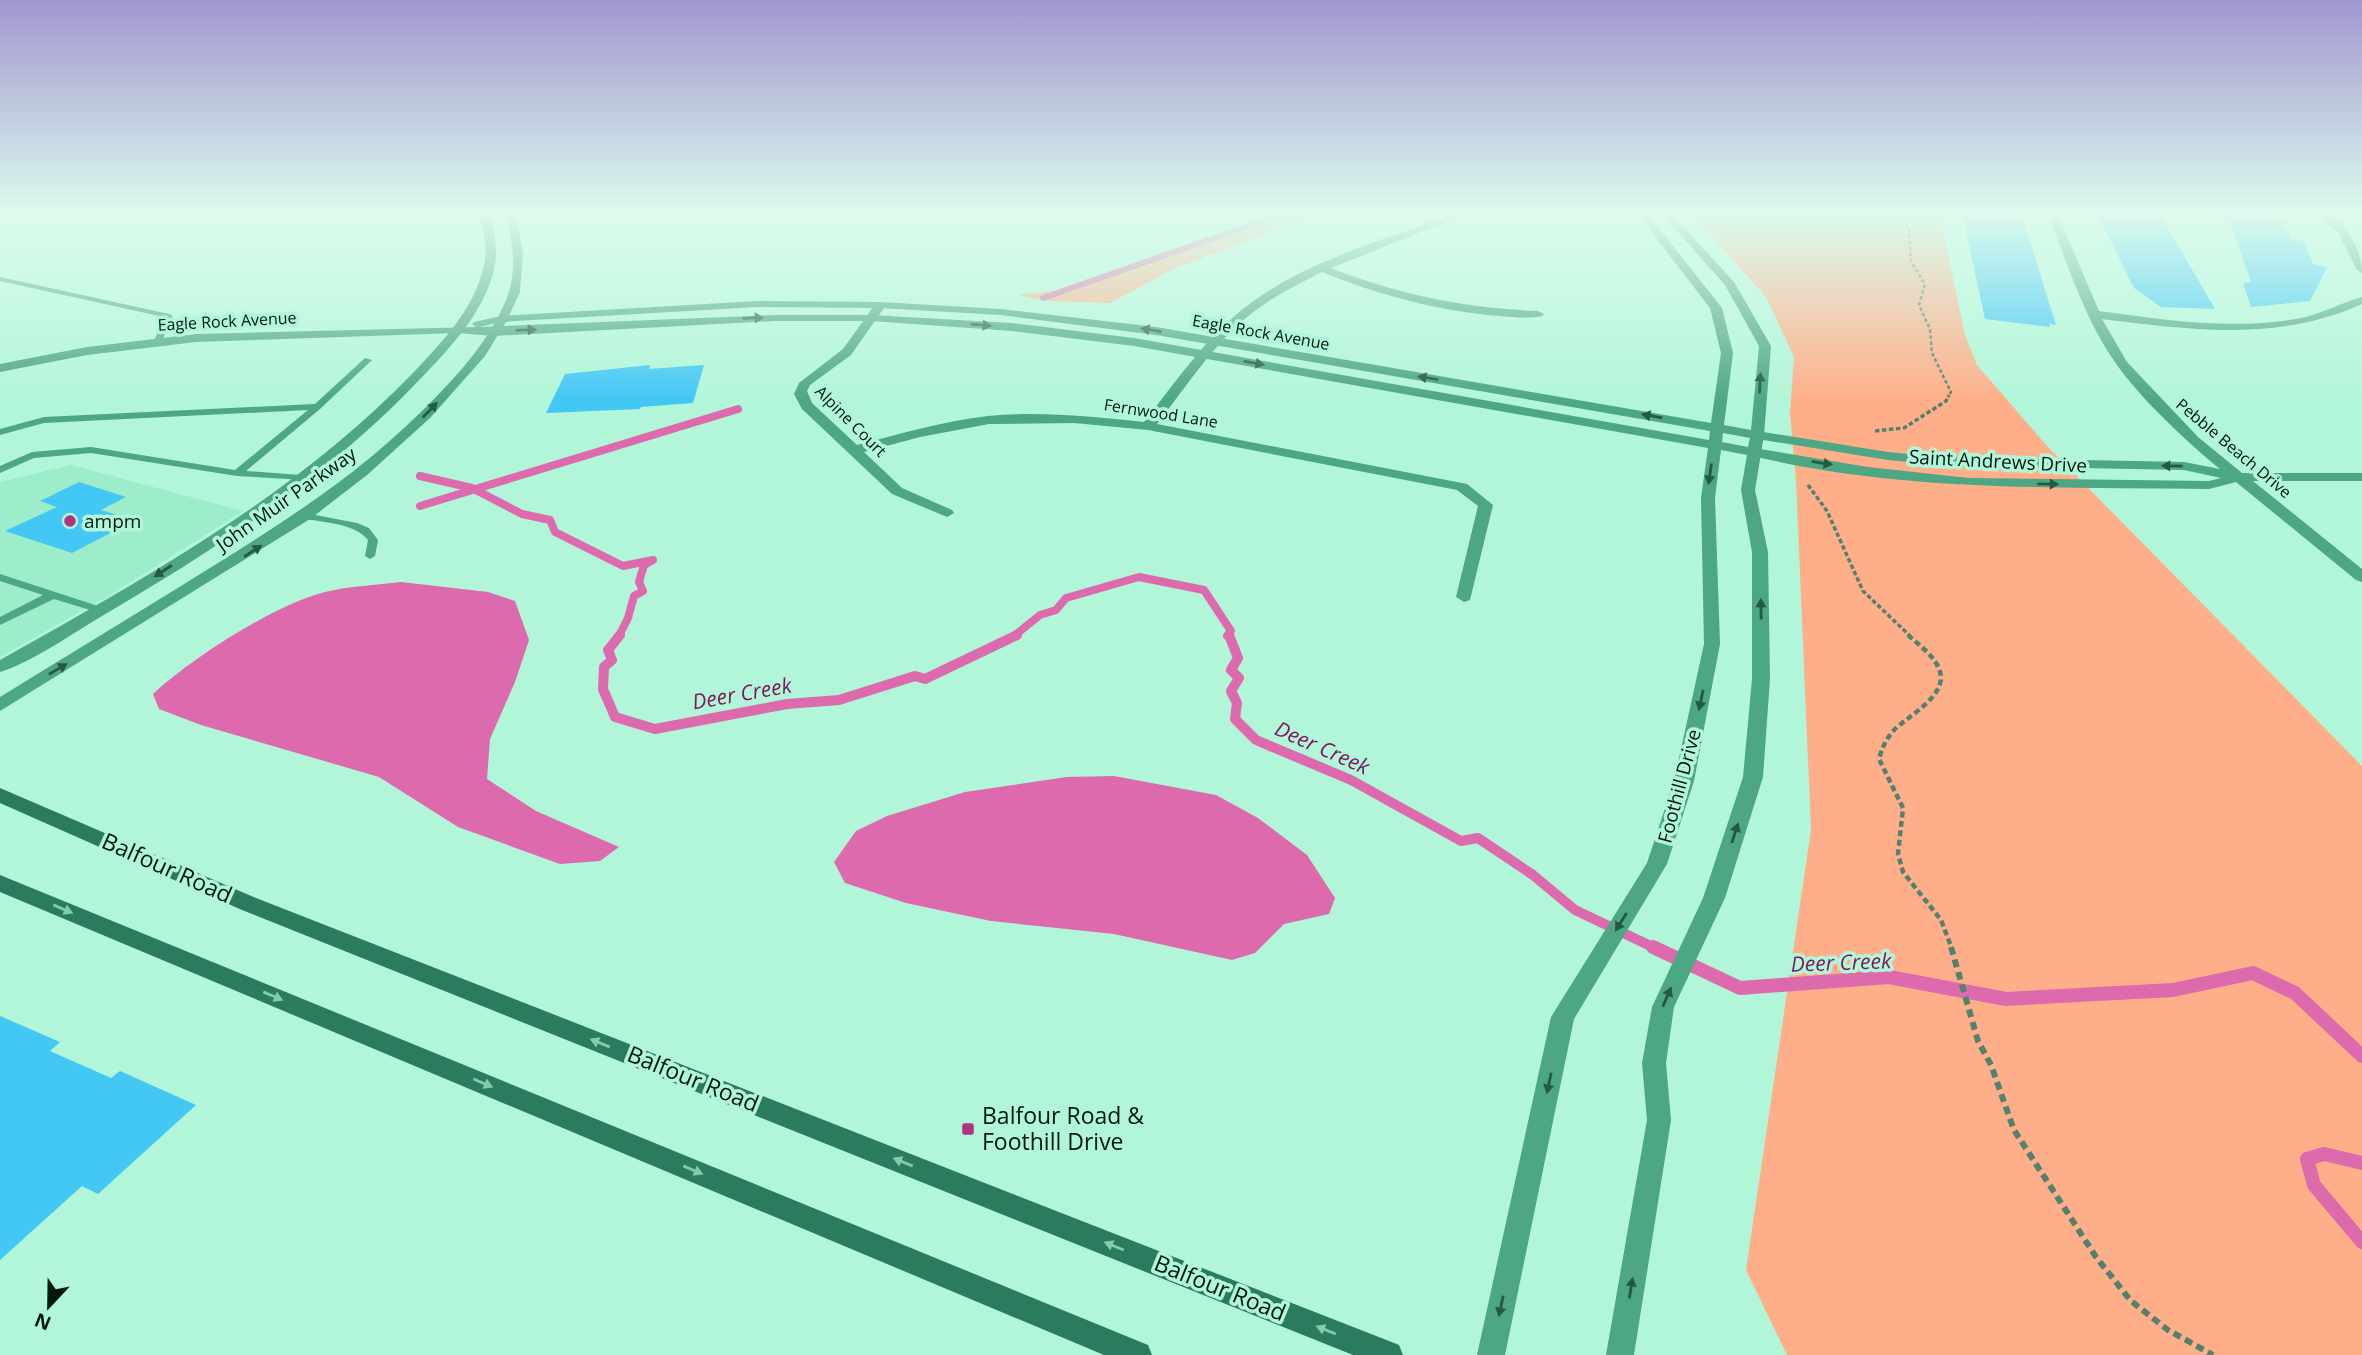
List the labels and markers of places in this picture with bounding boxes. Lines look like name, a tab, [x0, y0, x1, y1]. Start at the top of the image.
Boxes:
place label: ampm	[84, 508, 141, 534]
marker: ampm	[62, 513, 78, 529]
place label: Balfour Road & Foothill Drive	[982, 1099, 1144, 1157]
marker: Balfour Road & Foothill Drive	[960, 1121, 976, 1137]

